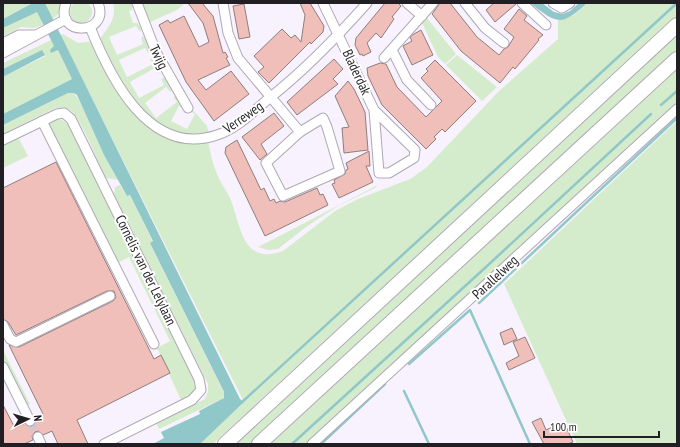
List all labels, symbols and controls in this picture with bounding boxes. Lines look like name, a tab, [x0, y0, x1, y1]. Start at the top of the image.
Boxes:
street label: Twijg	[145, 42, 173, 72]
street label: Bladerdak	[339, 46, 376, 98]
street label: Verreweg	[219, 97, 267, 138]
street label: Cornelis van der Lelylaan	[111, 212, 181, 328]
street label: Parallelweg	[468, 251, 522, 303]
north arrow	[8, 399, 48, 439]
scale bar	[544, 413, 659, 439]
text: N	[31, 415, 45, 422]
text: 100 m	[550, 419, 577, 434]

